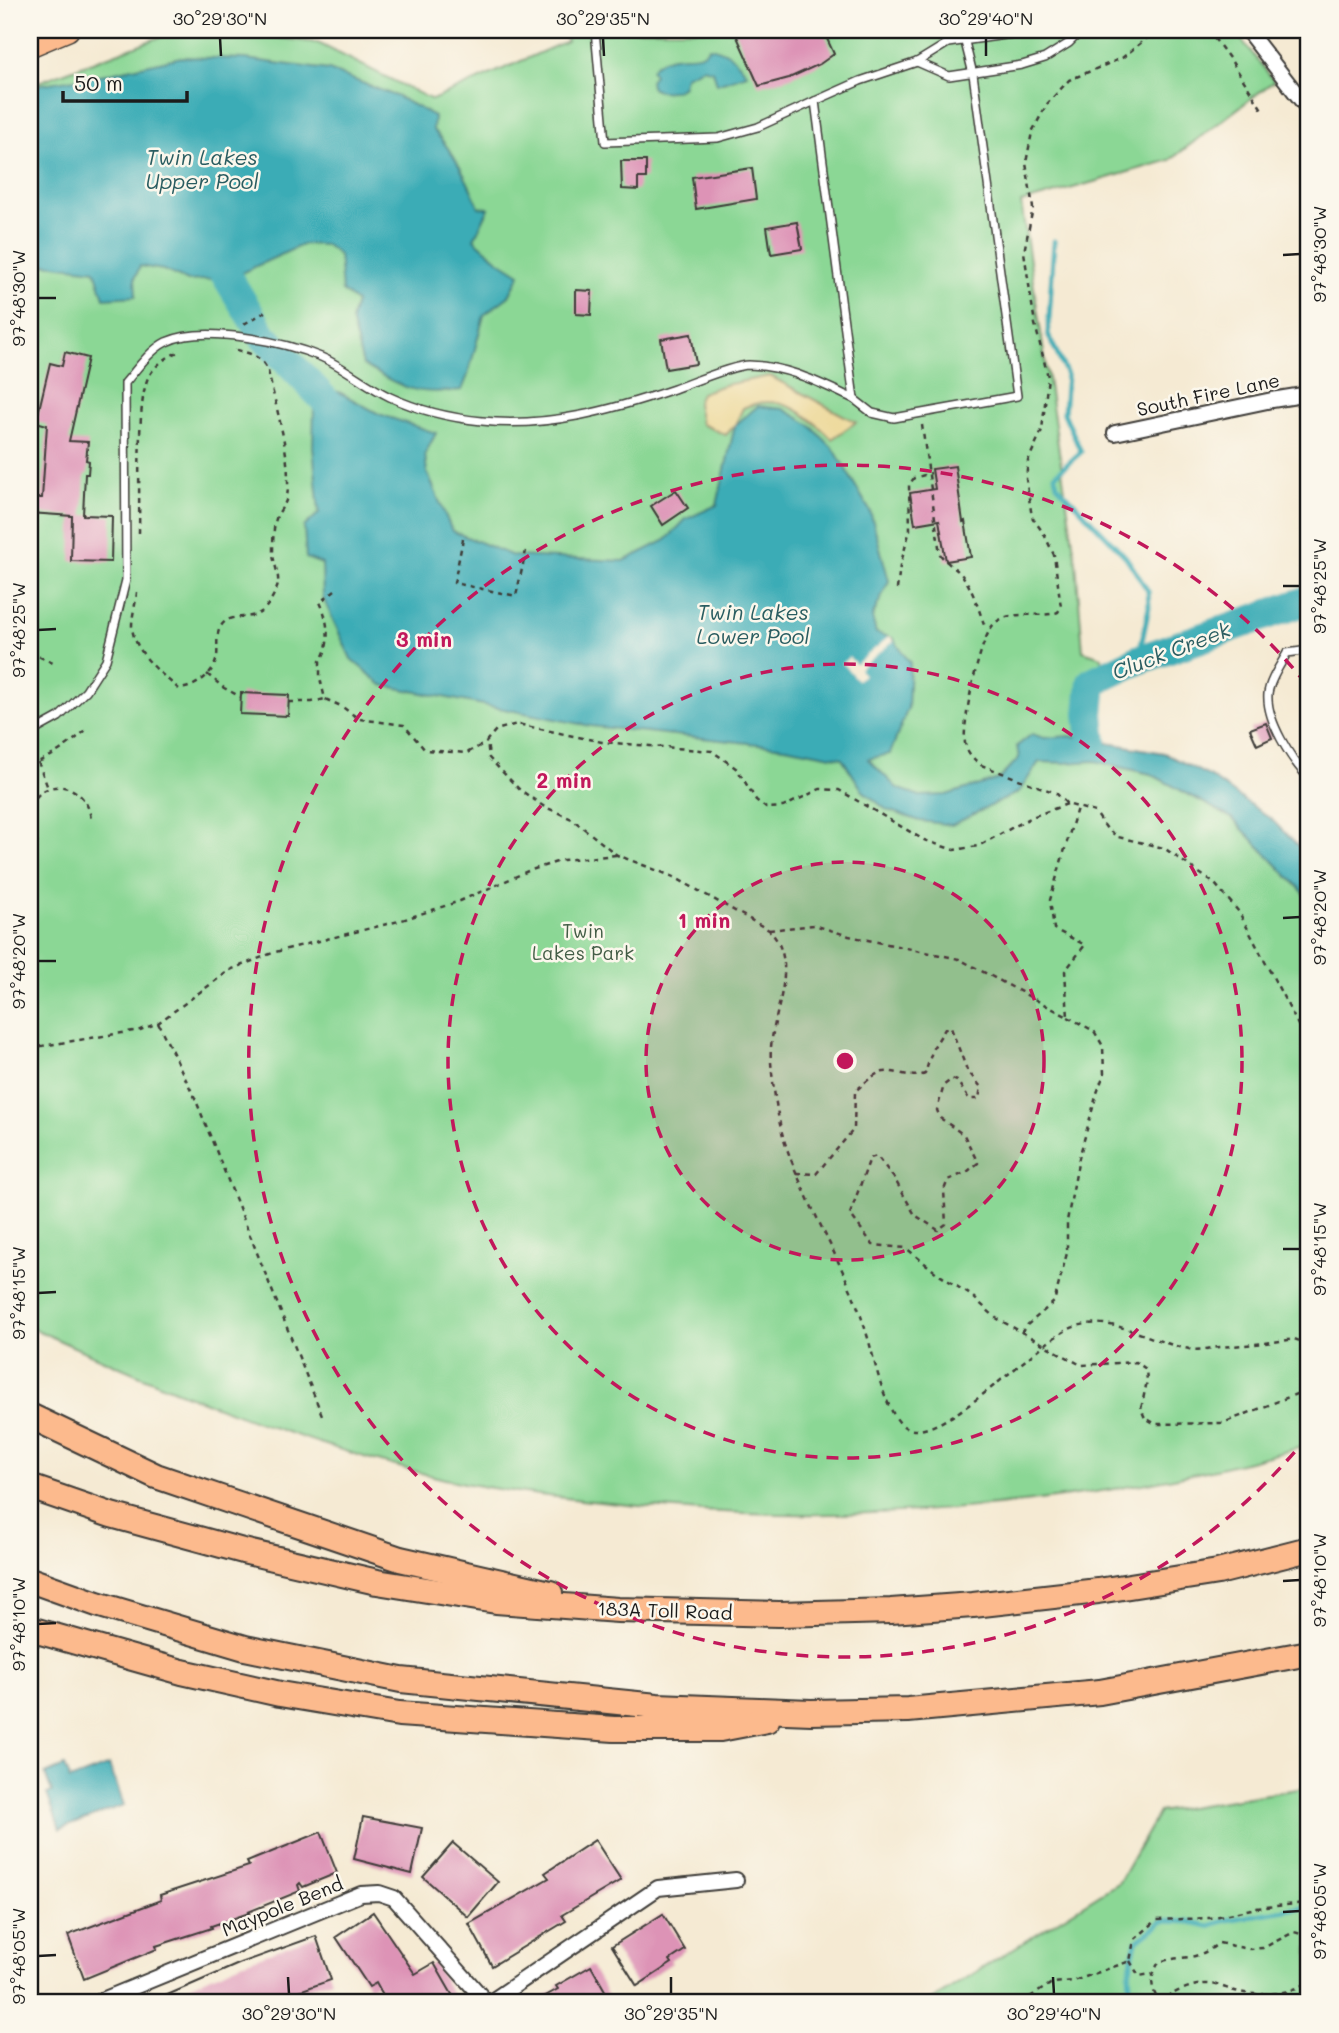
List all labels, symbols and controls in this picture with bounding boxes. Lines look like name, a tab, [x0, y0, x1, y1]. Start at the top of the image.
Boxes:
text: 30°29'30"N	[173, 6, 267, 30]
text: 30°29'35"N	[556, 6, 650, 30]
text: 30°29'40"N	[939, 6, 1033, 30]
scale bar	[63, 60, 187, 104]
text: 50 m	[74, 69, 123, 96]
water label: Twin Lakes Upper Pool	[145, 143, 259, 194]
text: 97°48'30"W	[1307, 206, 1331, 302]
text: 97°48'30"W	[6, 250, 30, 346]
street label: South Fire Lane	[1134, 367, 1282, 421]
text: 97°48'25"W	[1307, 538, 1331, 634]
text: 97°48'25"W	[6, 582, 30, 678]
water label: Twin Lakes Lower Pool	[696, 598, 810, 649]
water label: Cluck Creek	[1108, 615, 1235, 685]
text: 3 min	[396, 625, 452, 652]
text: 2 min	[536, 766, 592, 793]
text: 97°48'20"W	[1307, 869, 1331, 965]
text: 1 min	[678, 906, 730, 933]
text: 97°48'20"W	[6, 913, 30, 1009]
park label: Twin Lakes Park	[532, 918, 634, 965]
centre of rings	[833, 1049, 857, 1073]
text: 97°48'15"W	[1307, 1202, 1331, 1296]
text: 97°48'15"W	[6, 1246, 30, 1340]
text: 97°48'10"W	[1307, 1533, 1331, 1627]
text: 97°48'10"W	[6, 1577, 30, 1671]
street label: 183A Toll Road	[597, 1595, 733, 1625]
text: 97°48'05"W	[1307, 1863, 1331, 1959]
street label: Maypole Bend	[218, 1870, 346, 1942]
text: 97°48'05"W	[6, 1908, 30, 2004]
text: 30°29'30"N	[242, 2001, 336, 2025]
text: 30°29'35"N	[624, 2001, 718, 2025]
text: 30°29'40"N	[1007, 2001, 1101, 2025]

